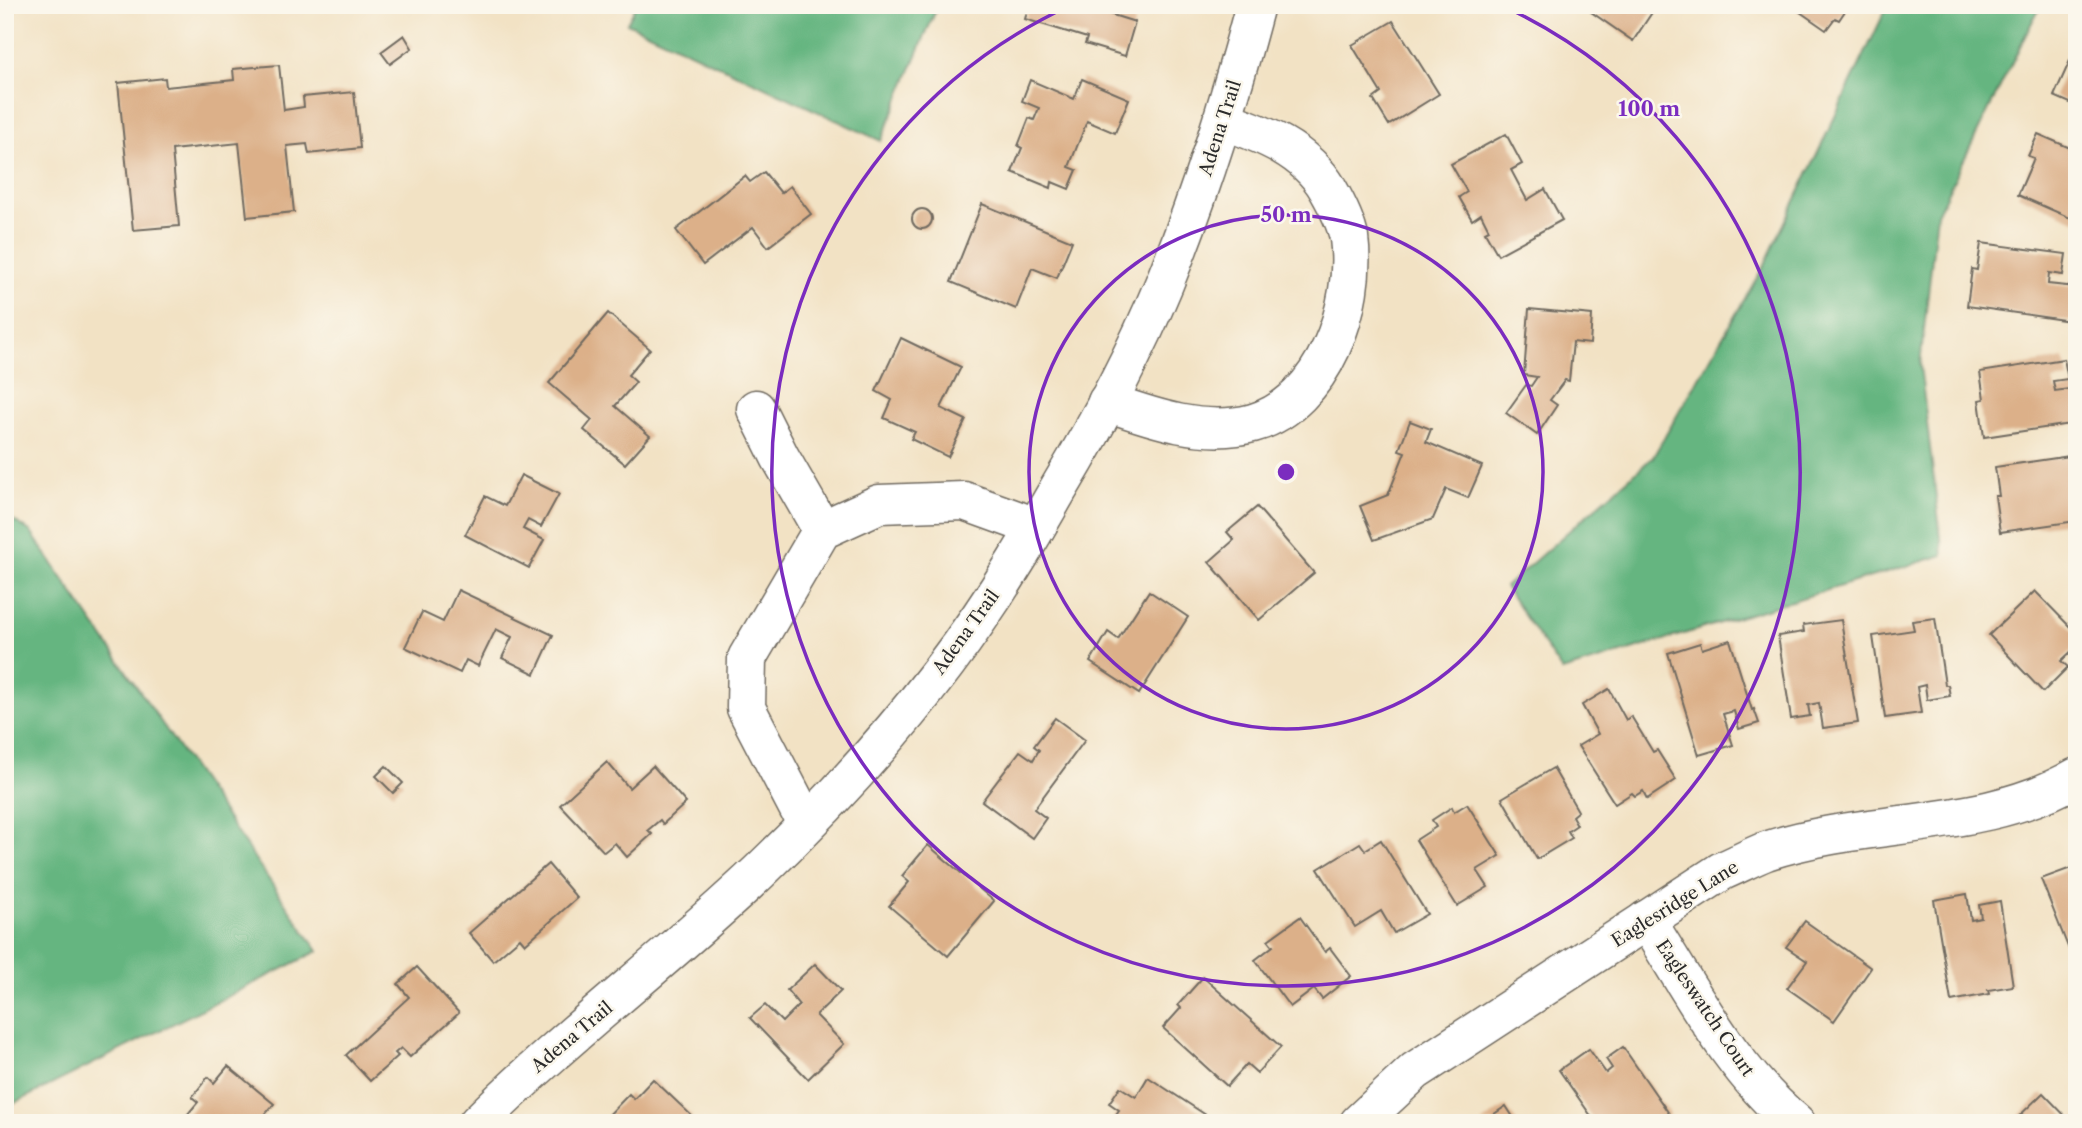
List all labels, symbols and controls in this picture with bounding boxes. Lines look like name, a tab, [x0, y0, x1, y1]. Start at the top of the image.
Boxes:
street label: Adena Trail	[1194, 77, 1246, 180]
text: 100 m	[1618, 96, 1680, 121]
text: 50 m	[1260, 202, 1312, 227]
centre of rings	[1274, 460, 1298, 484]
street label: Adena Trail	[927, 585, 1004, 679]
street label: Eaglesridge Lane	[1607, 856, 1743, 952]
street label: Eagleswatch Court	[1651, 935, 1759, 1081]
street label: Adena Trail	[526, 997, 617, 1078]

